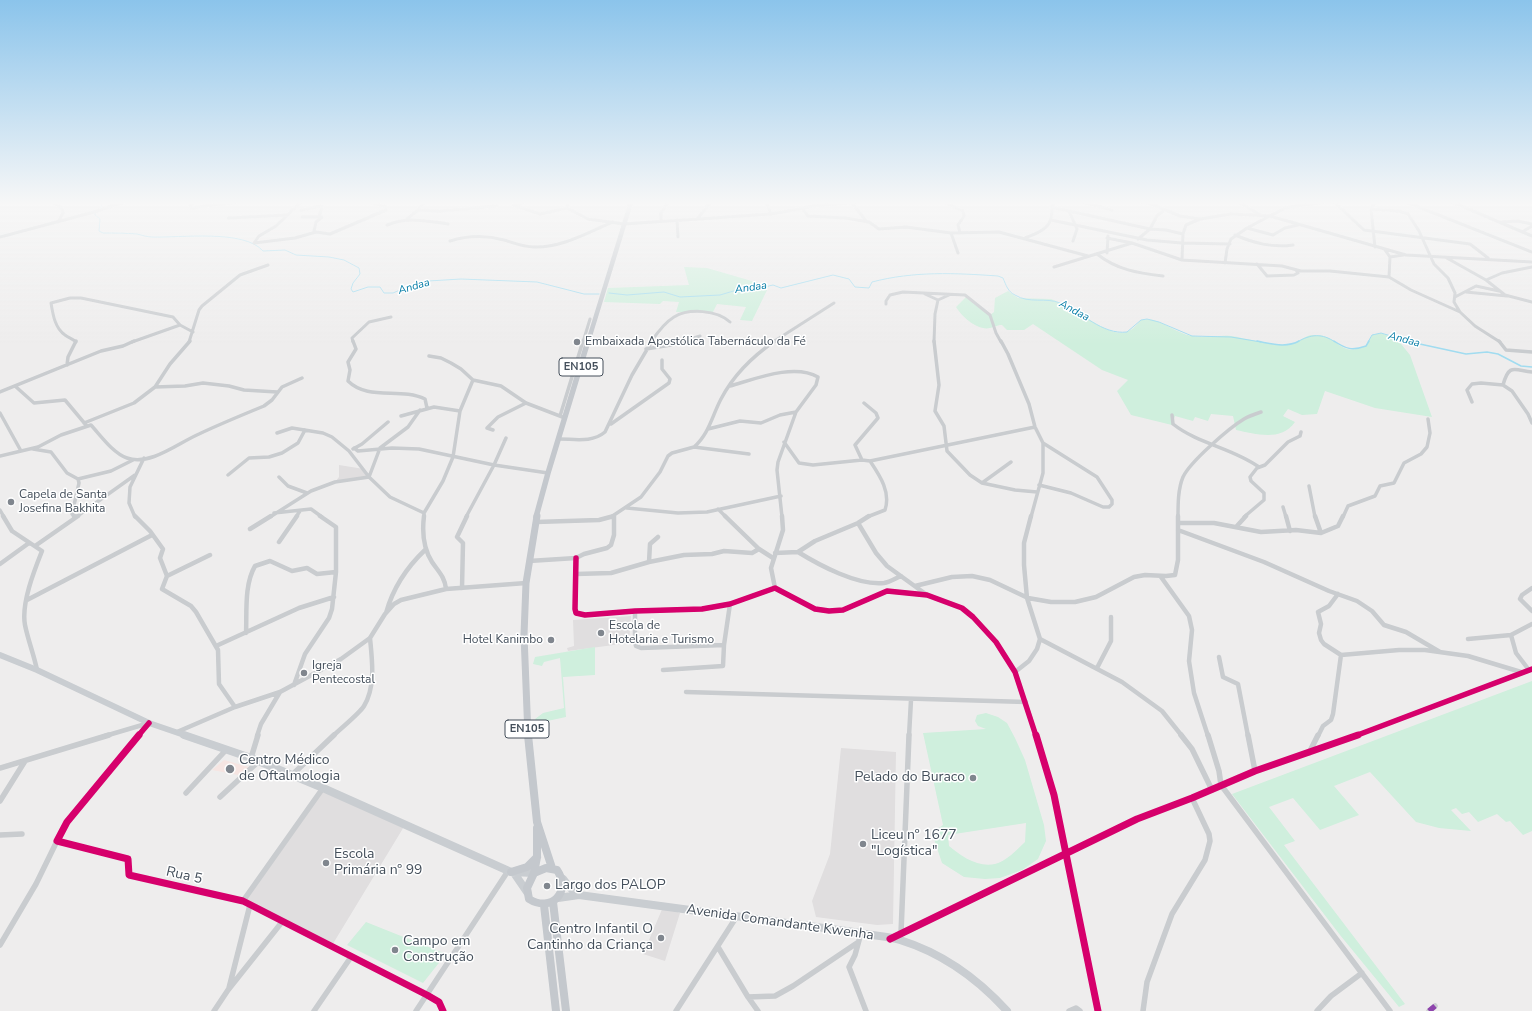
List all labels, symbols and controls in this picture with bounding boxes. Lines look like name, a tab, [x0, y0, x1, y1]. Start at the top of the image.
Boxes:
water label: Andaa	[397, 276, 431, 298]
water label: Andaa	[734, 279, 768, 297]
water label: Andaa	[1057, 298, 1091, 324]
water label: Andaa	[1387, 329, 1421, 351]
place label: Embaixada Apostólica Tabernáculo da Fé	[585, 335, 806, 349]
marker: Embaixada Apostólica Tabernáculo da Fé	[572, 337, 582, 347]
road number: EN105	[559, 358, 603, 376]
place label: Capela de Santa Josefina Bakhita	[19, 488, 107, 516]
marker: Capela de Santa Josefina Bakhita	[6, 497, 16, 507]
place label: Escola de Hotelaria e Turismo	[609, 619, 714, 647]
marker: Escola de Hotelaria e Turismo	[596, 628, 606, 638]
place label: Hotel Kanimbo	[463, 633, 543, 647]
marker: Hotel Kanimbo	[546, 635, 556, 645]
place label: Igreja Pentecostal	[312, 659, 375, 687]
marker: Igreja Pentecostal	[299, 668, 309, 678]
road number: EN105	[505, 720, 549, 738]
place label: Centro Médico de Oftalmologia	[239, 753, 340, 786]
marker: Centro Médico de Oftalmologia	[224, 763, 236, 775]
place label: Pelado do Buraco	[855, 770, 965, 786]
marker: Pelado do Buraco	[968, 773, 978, 783]
place label: Liceu nº 1677 "Logística"	[871, 828, 957, 860]
marker: Liceu nº 1677 "Logística"	[858, 839, 868, 849]
place label: Escola Primária nº 99	[334, 847, 423, 880]
marker: Escola Primária nº 99	[321, 858, 331, 868]
street label: Rua 5	[164, 864, 204, 888]
place label: Largo dos PALOP	[555, 878, 666, 894]
marker: Largo dos PALOP	[542, 881, 552, 891]
street label: Avenida Comandante Kwenha	[685, 902, 875, 944]
place label: Centro Infantil O Cantinho da Criança	[527, 922, 653, 954]
marker: Centro Infantil O Cantinho da Criança	[656, 933, 666, 943]
place label: Campo em Construção	[403, 934, 474, 966]
marker: Campo em Construção	[390, 945, 400, 955]

